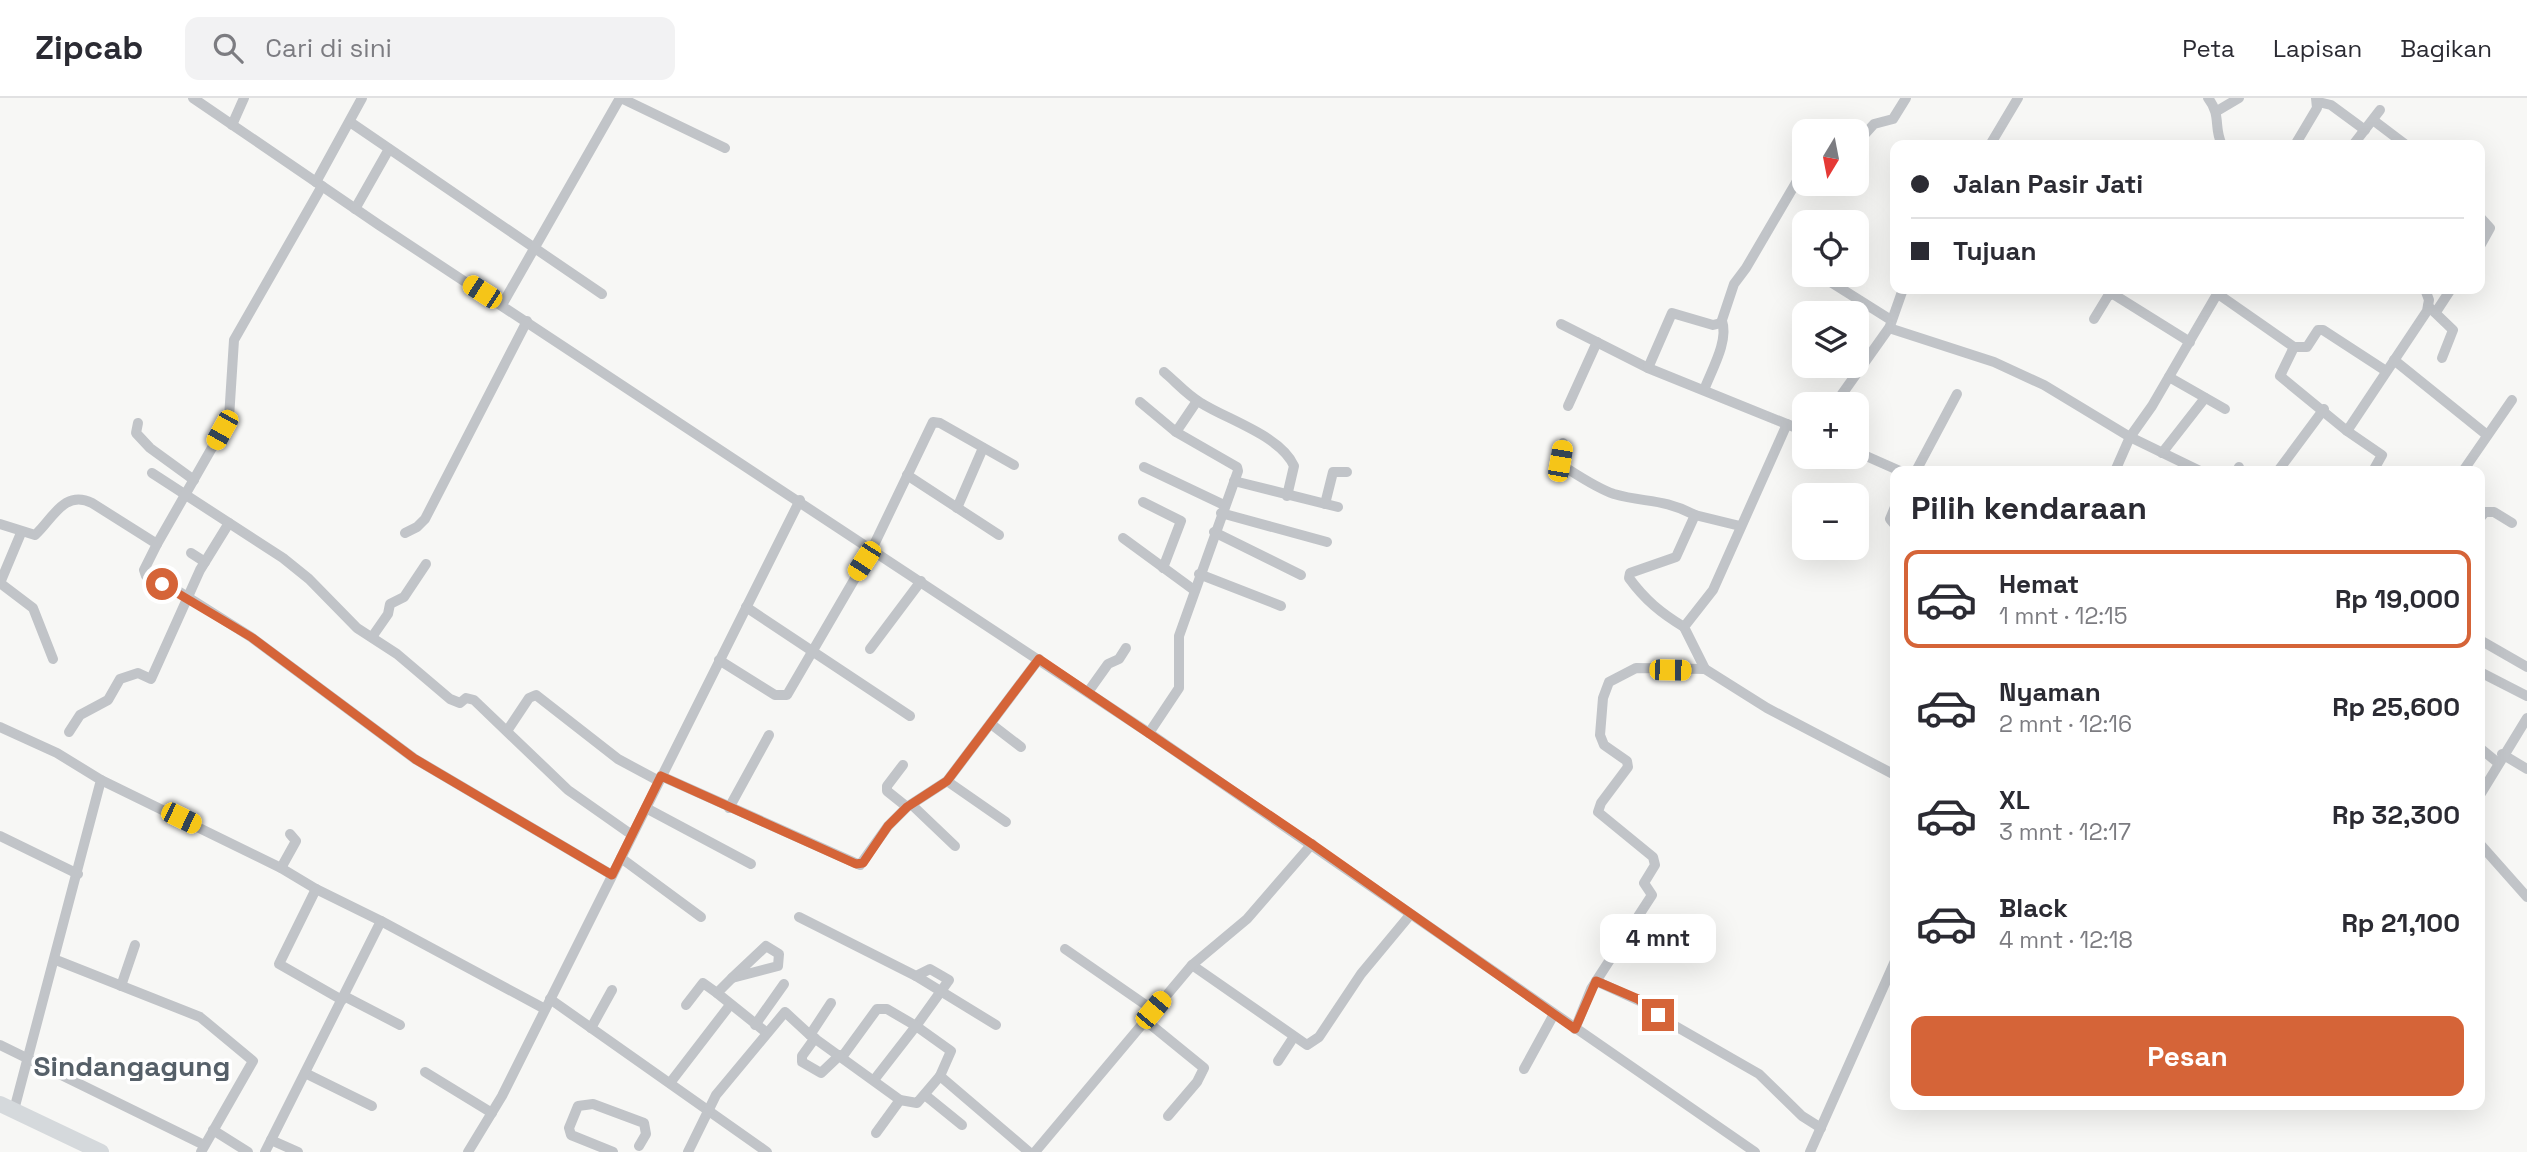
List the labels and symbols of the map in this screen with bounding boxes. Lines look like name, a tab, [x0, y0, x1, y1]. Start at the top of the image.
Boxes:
north arrow	[1792, 119, 1869, 196]
car	[459, 272, 506, 312]
car	[203, 407, 242, 453]
car	[1547, 438, 1574, 484]
car	[844, 538, 885, 584]
route start	[146, 568, 178, 600]
car	[1649, 659, 1692, 681]
car	[158, 799, 205, 837]
callout: 4 mnt	[1600, 914, 1716, 962]
car	[1132, 987, 1175, 1033]
route end	[1642, 999, 1674, 1031]
district label: Sindangagung	[34, 1048, 230, 1084]

